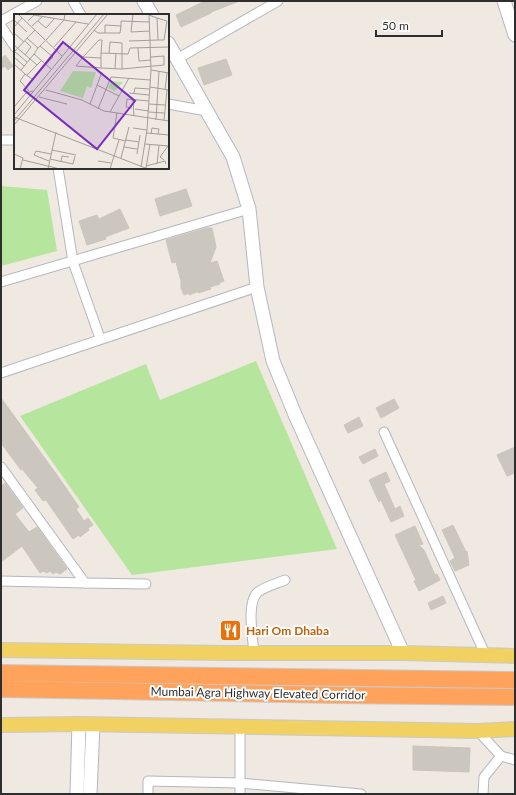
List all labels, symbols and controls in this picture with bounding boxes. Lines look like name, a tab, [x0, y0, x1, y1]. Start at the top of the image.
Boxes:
scale bar	[376, 12, 442, 38]
inset map	[14, 14, 169, 169]
text: 50 m	[382, 18, 409, 33]
restaurant icon: Hari Om Dhaba	[218, 617, 244, 643]
place label: Hari Om Dhaba	[246, 623, 329, 638]
street label: Mumbai Agra Highway Elevated Corridor	[150, 684, 366, 702]

